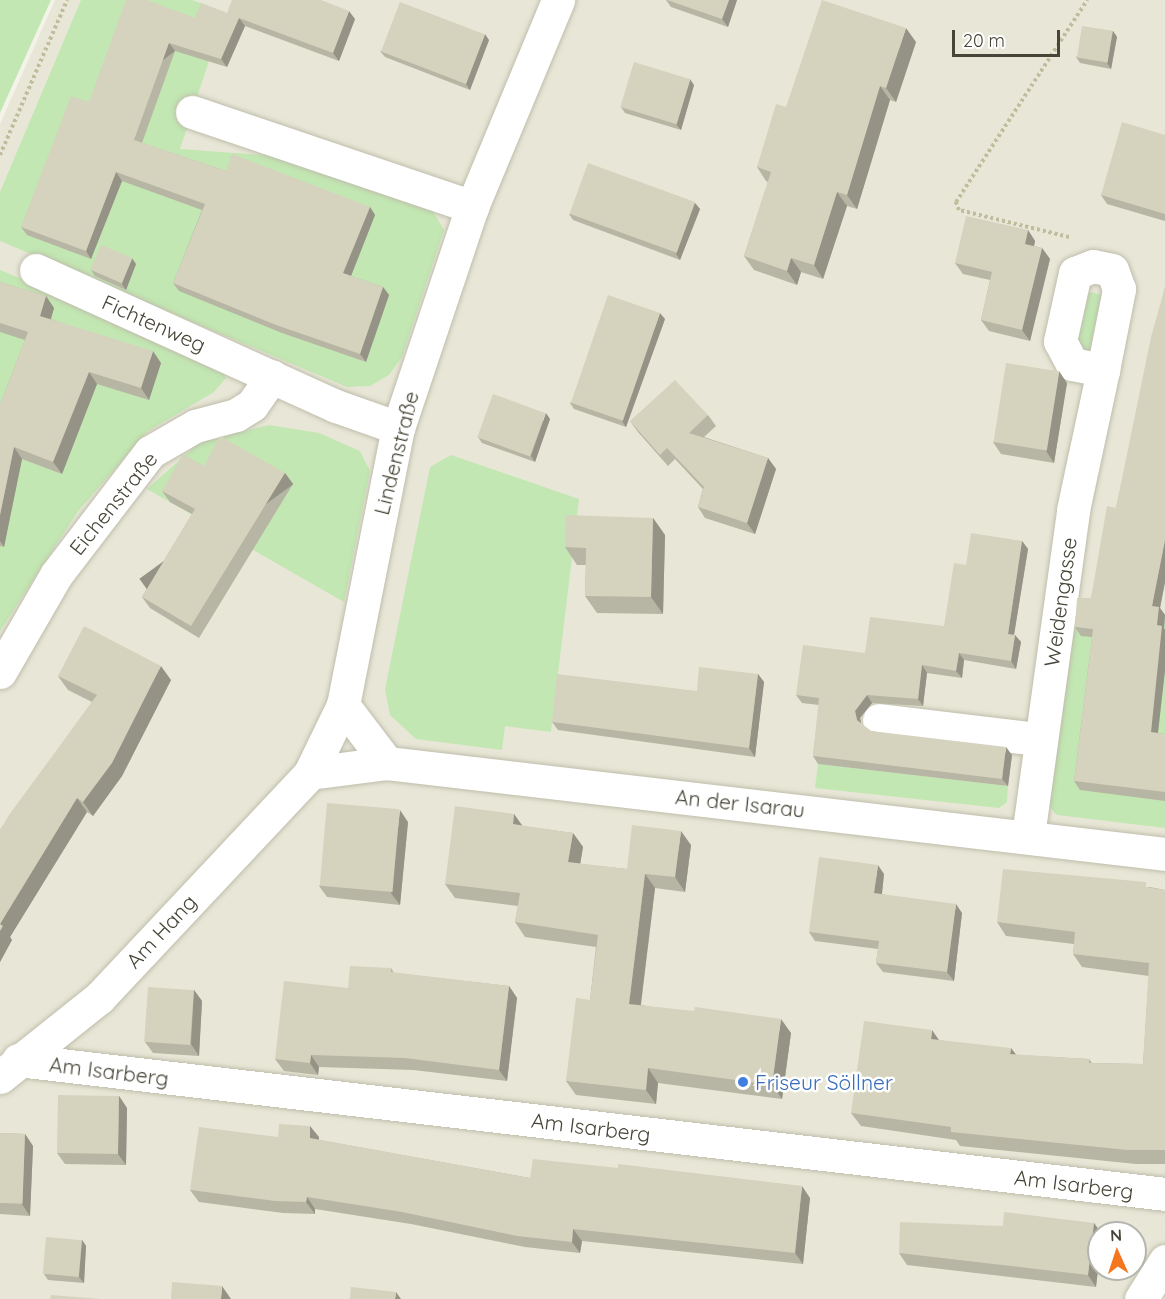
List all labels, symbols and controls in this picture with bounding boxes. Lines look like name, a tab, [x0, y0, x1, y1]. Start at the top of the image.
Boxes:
scale bar	[955, 18, 1063, 56]
text: 20 m	[963, 29, 1005, 52]
street label: Fichtenweg	[98, 289, 210, 357]
street label: Lindenstraße	[368, 389, 424, 517]
street label: Eichenstraße	[64, 446, 162, 560]
street label: Weidengasse	[1038, 536, 1082, 668]
street label: An der Isarau	[674, 784, 806, 822]
street label: Am Hang	[121, 889, 201, 973]
street label: Am Isarberg	[48, 1051, 170, 1091]
place label: Friseur Söllner	[755, 1069, 893, 1095]
marker: Friseur Söllner	[736, 1075, 750, 1089]
street label: Am Isarberg	[530, 1107, 652, 1147]
street label: Am Isarberg	[1013, 1164, 1135, 1204]
north arrow	[1087, 1221, 1147, 1281]
text: N	[1110, 1225, 1123, 1245]

